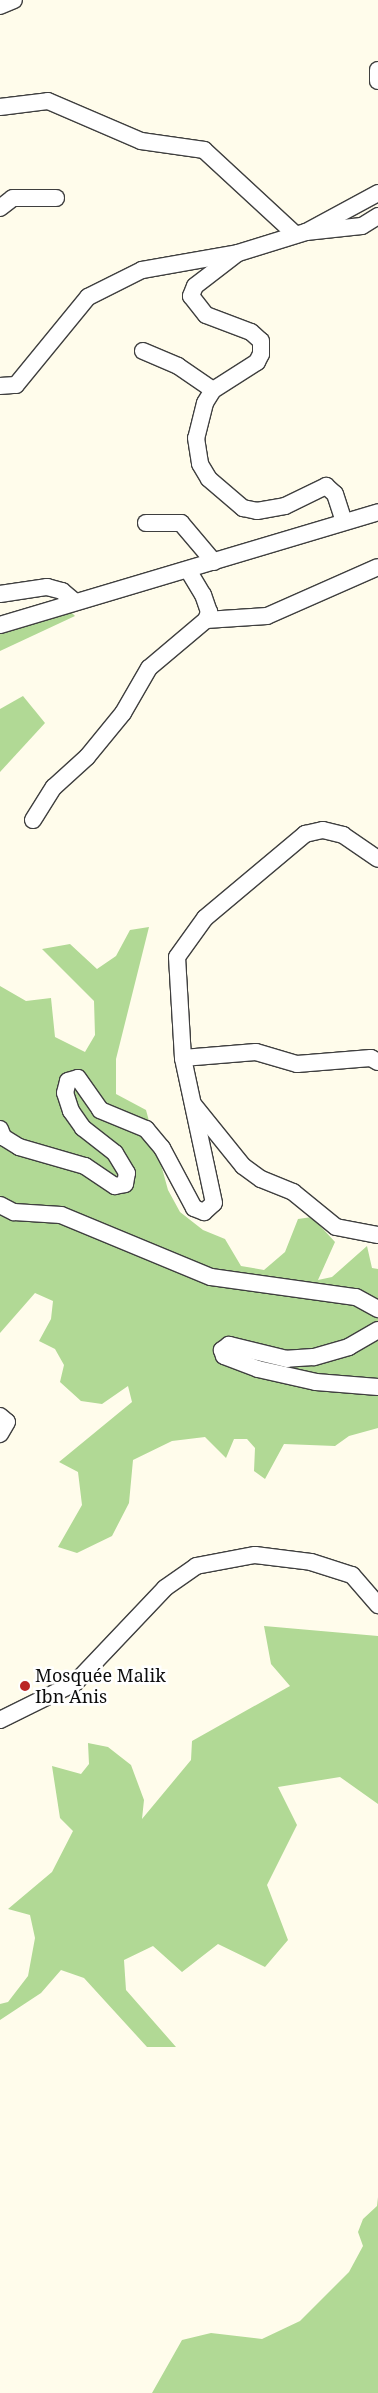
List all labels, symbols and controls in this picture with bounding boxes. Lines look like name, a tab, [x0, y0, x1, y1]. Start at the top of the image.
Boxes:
place label: Mosquée Malik Ibn Anis	[35, 1665, 166, 1708]
marker: Mosquée Malik Ibn Anis	[19, 1680, 31, 1692]

